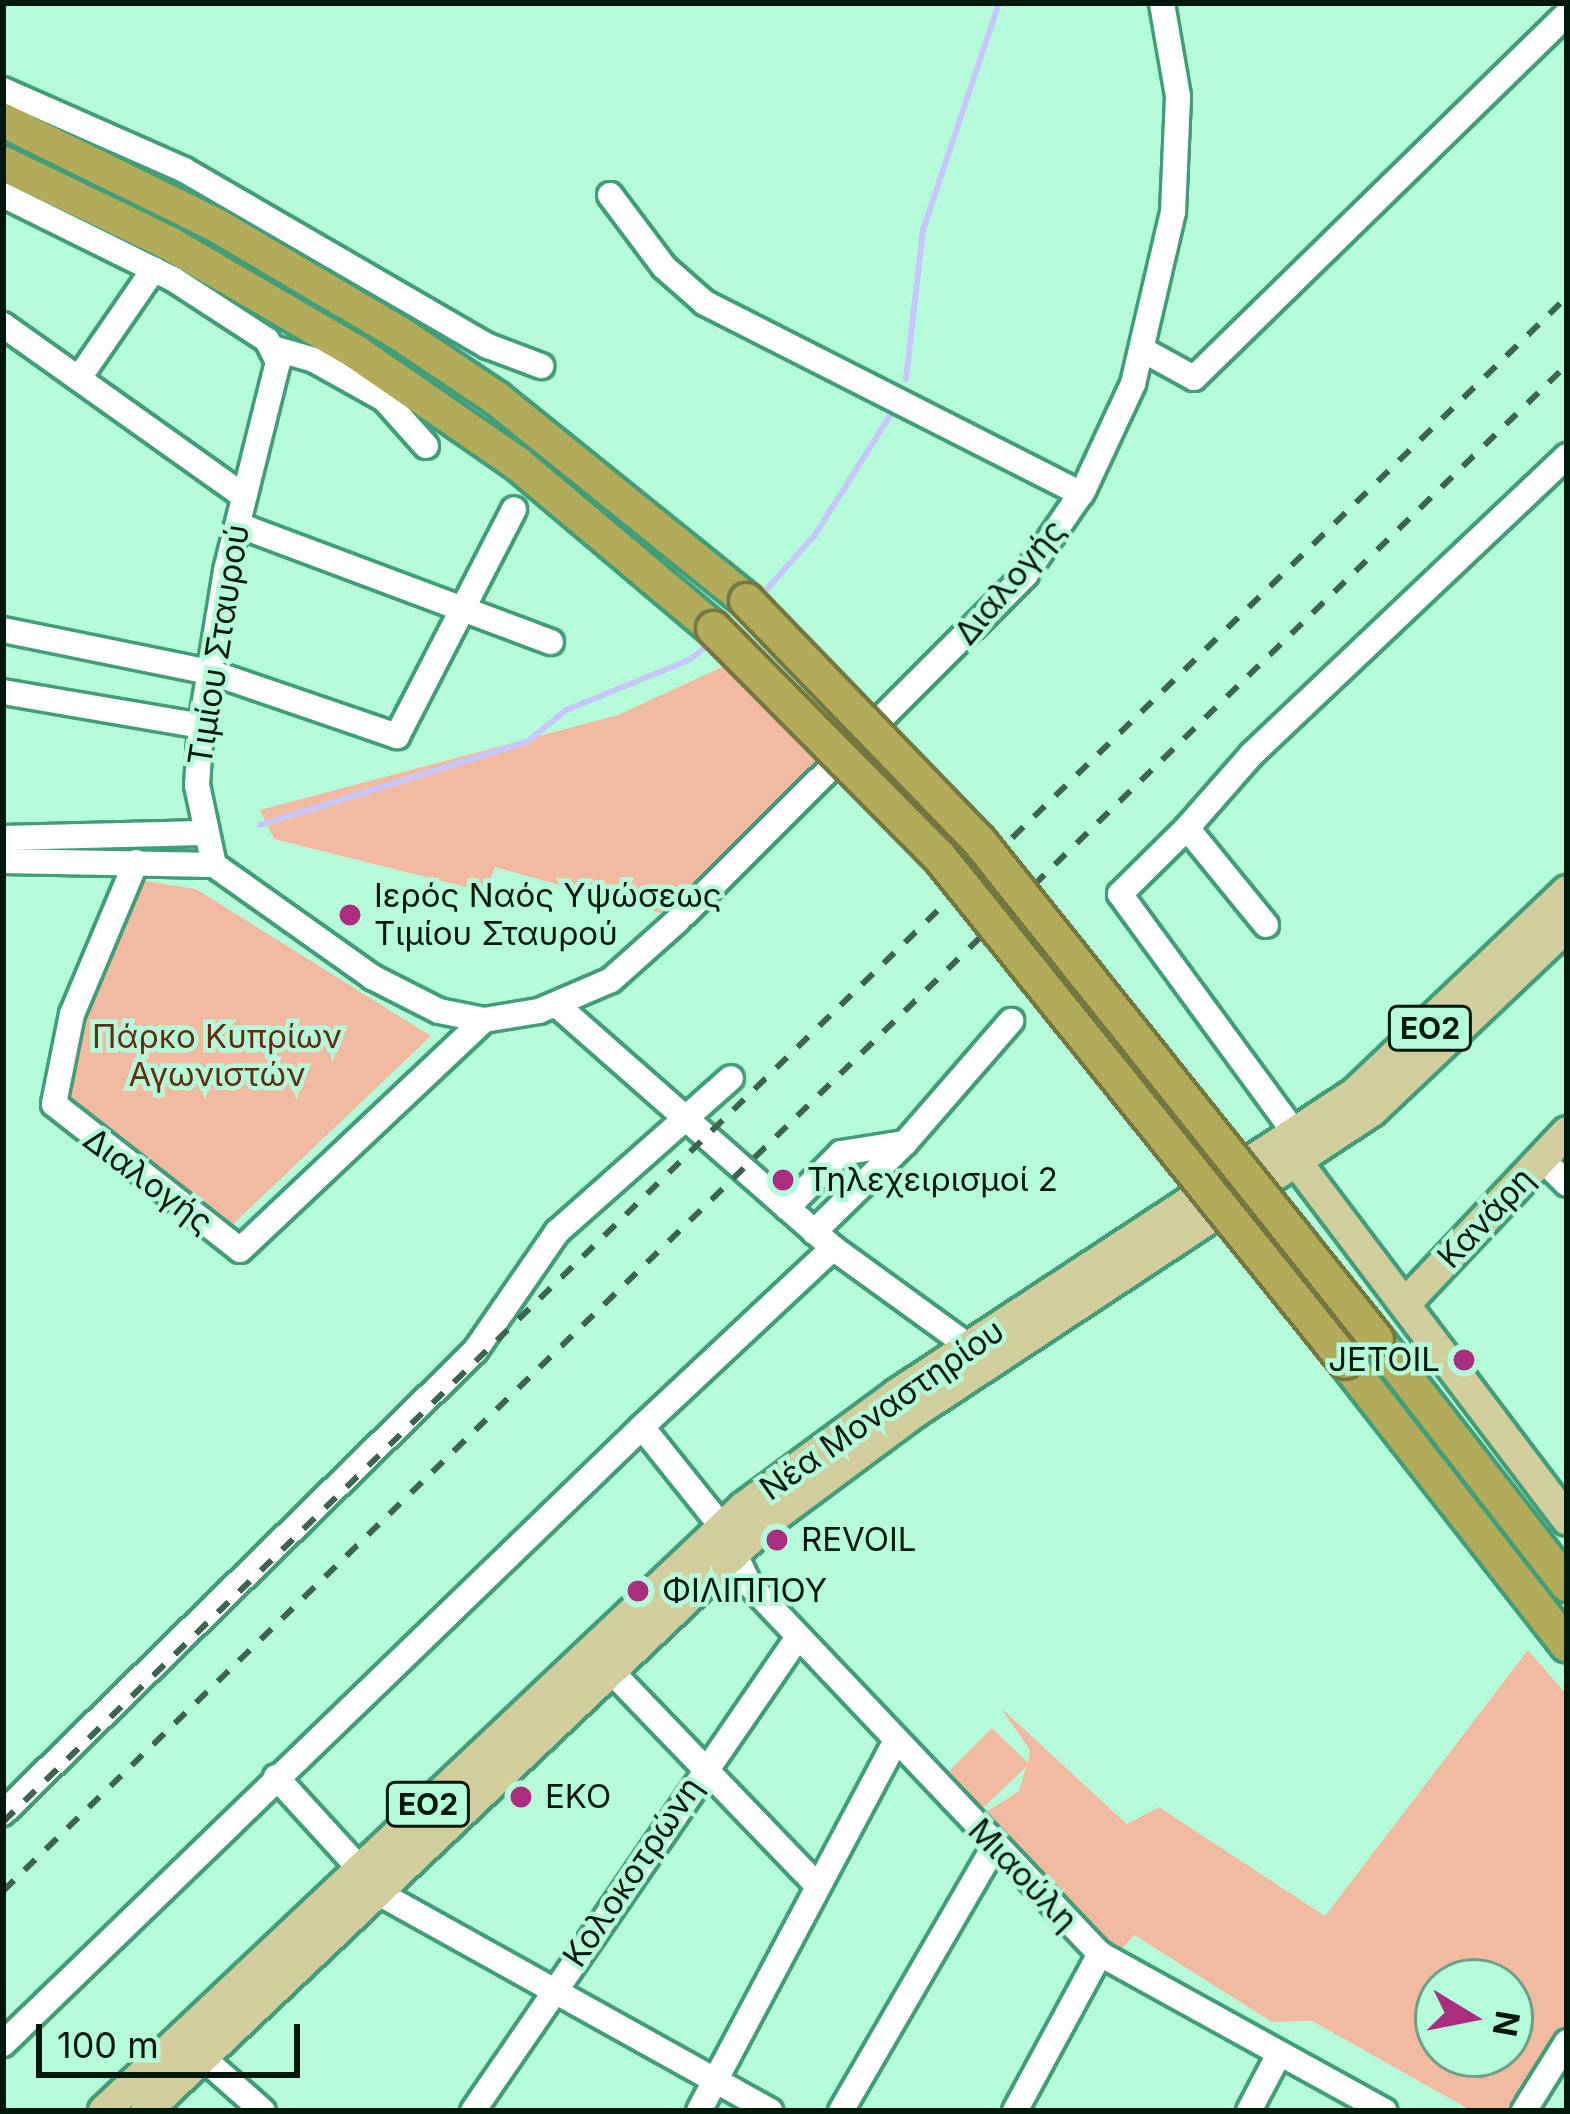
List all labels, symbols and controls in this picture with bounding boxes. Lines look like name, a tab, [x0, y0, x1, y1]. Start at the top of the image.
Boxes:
street label: Διαλογής	[946, 511, 1074, 653]
street label: Τιμίου Σταυρού	[180, 522, 258, 768]
place label: Ιερός Ναός Υψώσεως Τιμίου Σταυρού	[374, 876, 722, 954]
marker: Ιερός Ναός Υψώσεως Τιμίου Σταυρού	[337, 902, 363, 928]
road number: ΕΟ2	[1385, 1004, 1475, 1052]
park label: Πάρκο Κυπρίων Αγωνιστών	[92, 1017, 342, 1095]
street label: Διαλογής	[76, 1120, 220, 1242]
street label: Κανάρη	[1430, 1159, 1542, 1277]
place label: Τηλεχειρισμοί 2	[807, 1160, 1058, 1200]
marker: Τηλεχειρισμοί 2	[770, 1167, 796, 1193]
street label: Νέα Μοναστηρίου	[752, 1311, 1012, 1509]
place label: JETOIL	[1328, 1340, 1440, 1380]
marker: JETOIL	[1451, 1347, 1477, 1373]
place label: REVOIL	[801, 1520, 916, 1560]
marker: REVOIL	[764, 1527, 790, 1553]
place label: ΦΙΛΙΠΠΟΥ	[662, 1571, 827, 1611]
marker: ΦΙΛΙΠΠΟΥ	[625, 1578, 651, 1604]
street label: Κολοκοτρώνη	[555, 1770, 711, 1974]
place label: EKO	[545, 1777, 611, 1817]
road number: ΕΟ2	[383, 1780, 473, 1828]
marker: EKO	[508, 1784, 534, 1810]
street label: Μιαούλη	[960, 1811, 1086, 1939]
north arrow	[1414, 1958, 1534, 2078]
scale bar	[42, 2000, 306, 2074]
text: N	[1485, 2008, 1528, 2040]
text: 100 m	[57, 2023, 159, 2067]

